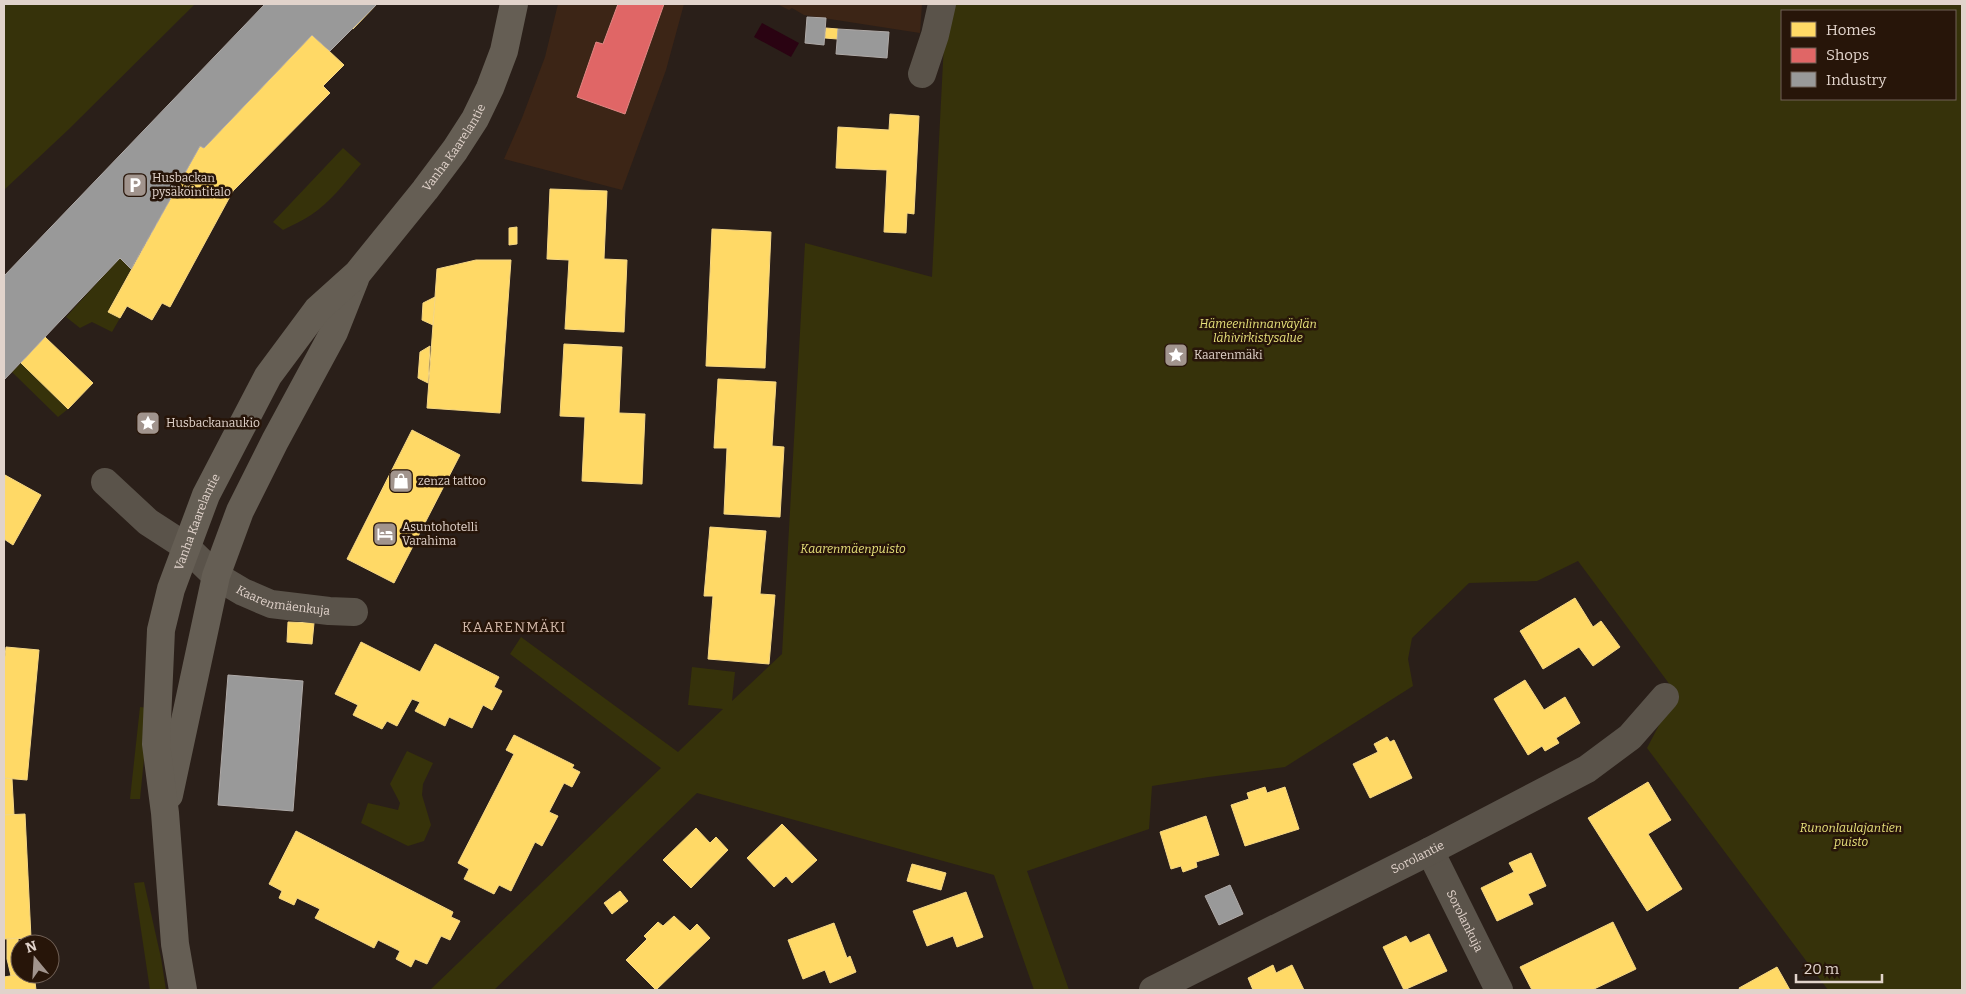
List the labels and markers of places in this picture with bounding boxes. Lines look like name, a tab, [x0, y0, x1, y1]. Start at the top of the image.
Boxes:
place label: Husbackan pysäköintitalo	[152, 171, 231, 199]
parking icon: Husbackan pysäköintitalo	[122, 172, 148, 198]
place icon: Kaarenmäki	[1163, 342, 1189, 368]
place label: Kaarenmäki	[1194, 348, 1263, 362]
place icon: Husbackanaukio	[135, 410, 161, 436]
place label: Husbackanaukio	[166, 416, 260, 430]
shop icon: zenza tattoo	[388, 468, 414, 494]
place label: zenza tattoo	[418, 474, 486, 488]
place label: Asuntohotelli Varahima	[402, 520, 478, 548]
hotel icon: Asuntohotelli Varahima	[372, 521, 398, 547]

